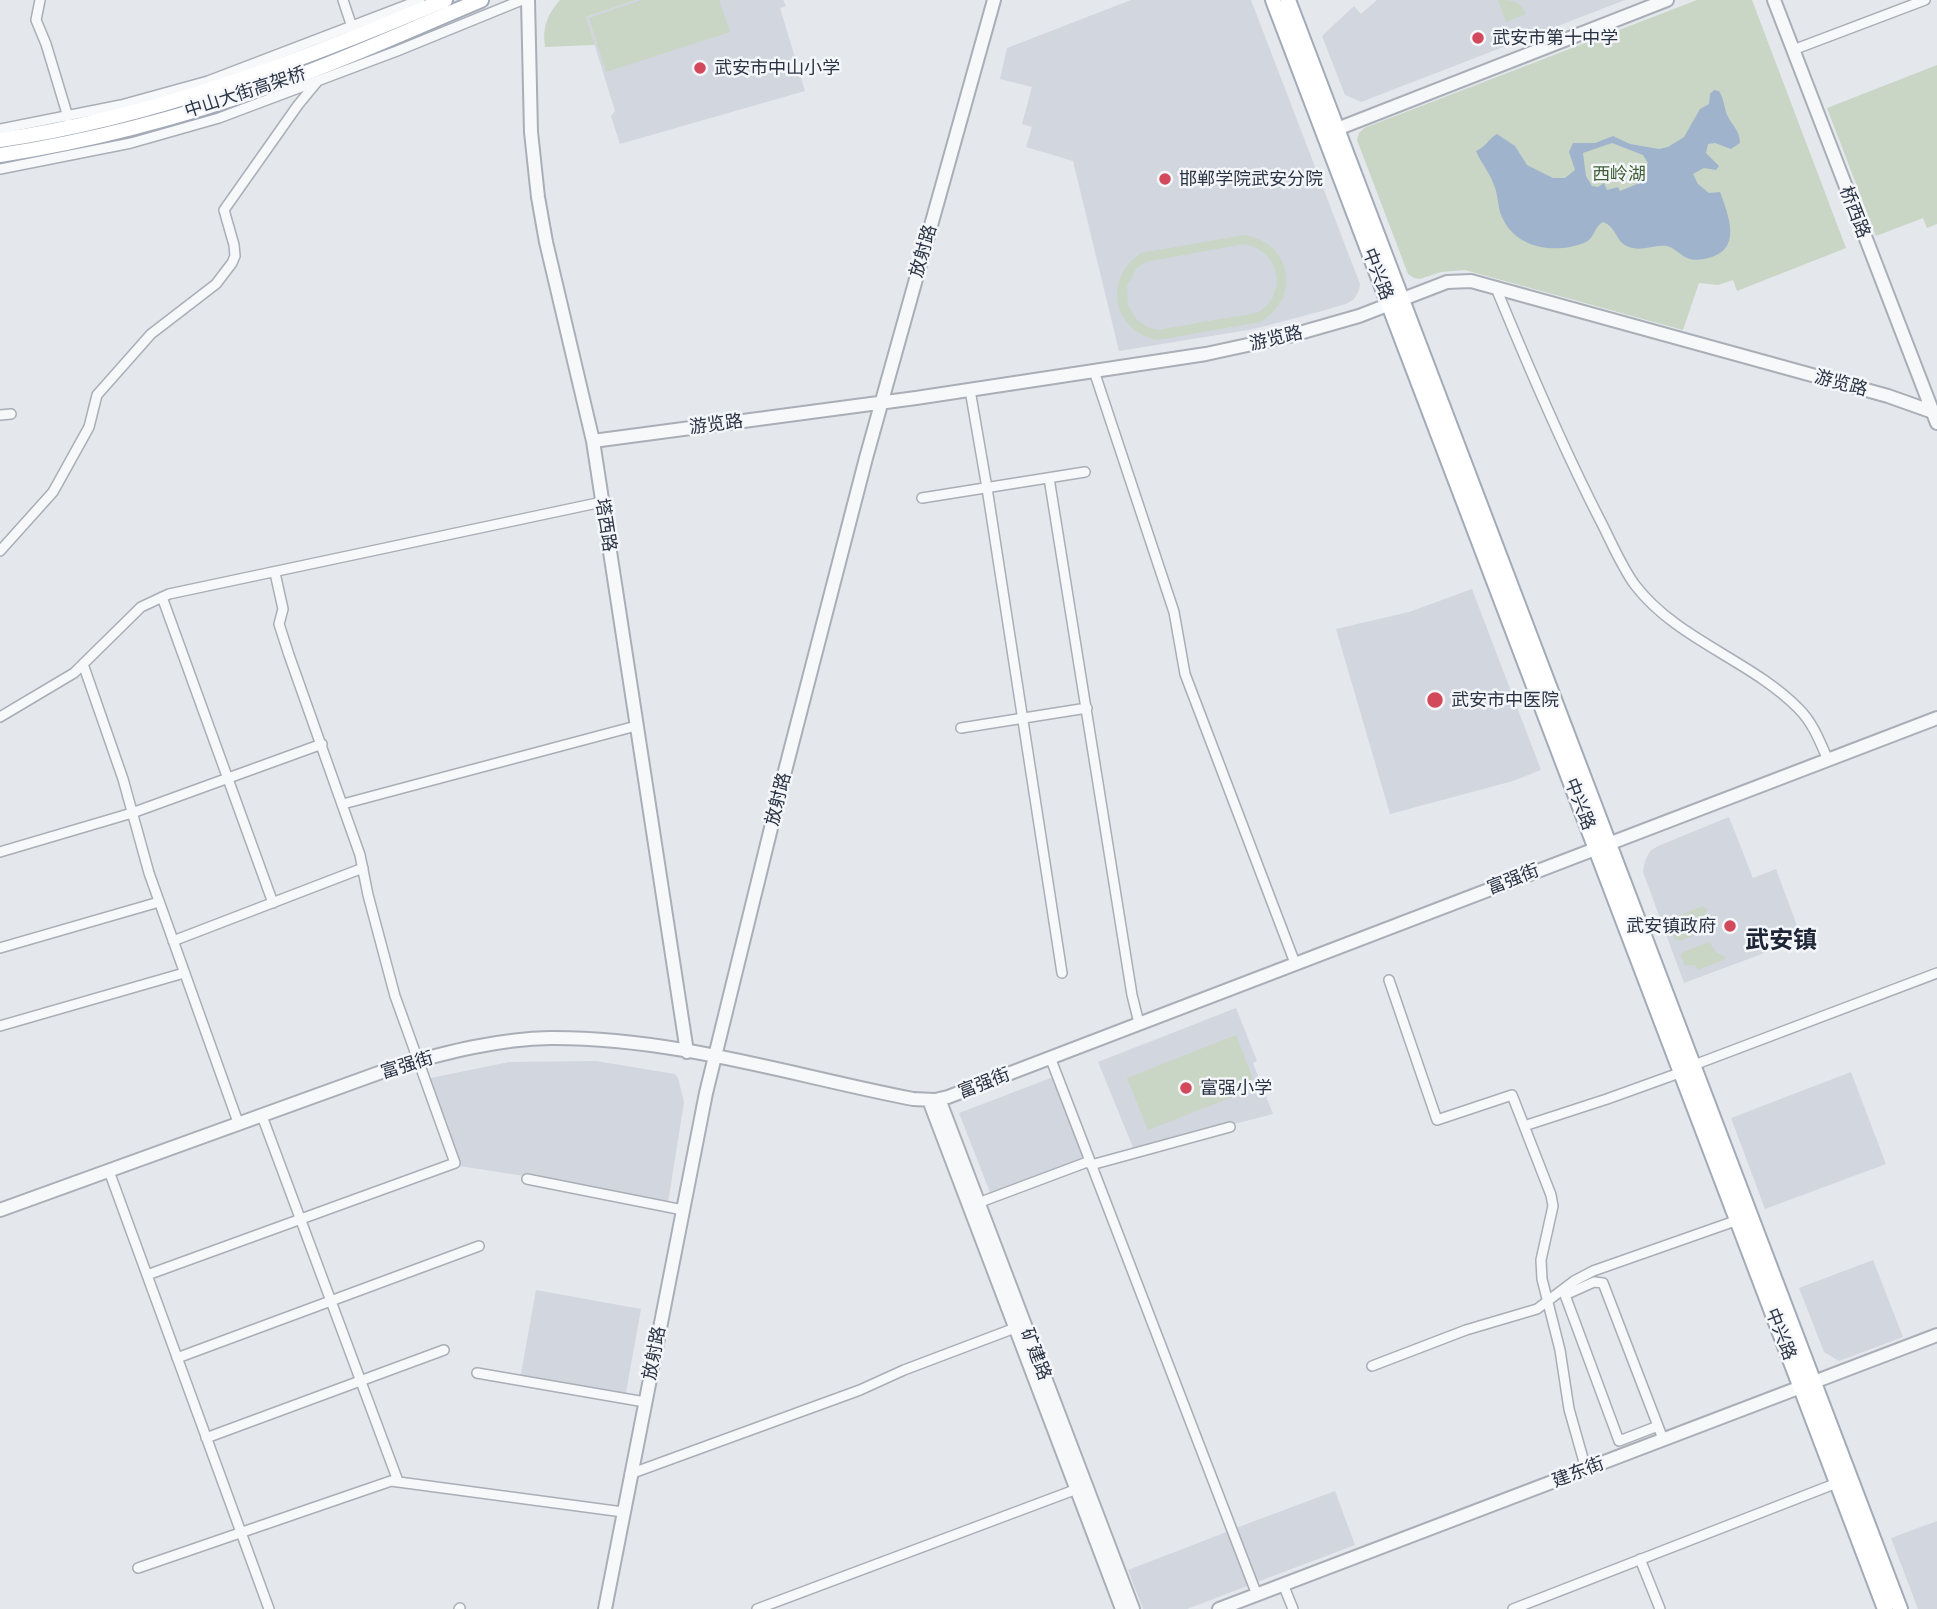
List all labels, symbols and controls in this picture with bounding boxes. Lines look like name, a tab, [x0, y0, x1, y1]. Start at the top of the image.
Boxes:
place label: 武安市第十中学	[1492, 27, 1618, 49]
marker: 武安市第十中学	[1470, 30, 1486, 46]
place label: 武安市中山小学	[714, 57, 840, 79]
marker: 武安市中山小学	[692, 60, 708, 76]
street label: 中山大街高架桥	[182, 62, 308, 122]
park label: 西岭湖	[1592, 163, 1646, 185]
place label: 邯郸学院武安分院	[1179, 168, 1323, 190]
marker: 邯郸学院武安分院	[1157, 171, 1173, 187]
street label: 桥西路	[1835, 183, 1875, 241]
street label: 放射路	[905, 222, 941, 280]
street label: 中兴路	[1358, 245, 1398, 303]
street label: 游览路	[1247, 321, 1305, 355]
street label: 游览路	[1812, 366, 1870, 400]
street label: 游览路	[688, 410, 744, 438]
street label: 塔西路	[591, 497, 621, 553]
place label: 武安市中医院	[1451, 689, 1559, 711]
marker: 武安市中医院	[1425, 690, 1445, 710]
street label: 放射路	[761, 770, 795, 828]
street label: 中兴路	[1560, 775, 1600, 833]
street label: 富强街	[1484, 859, 1542, 899]
place label: 武安镇政府	[1626, 915, 1716, 937]
marker: 武安镇政府	[1722, 918, 1738, 934]
district label: 武安镇	[1745, 926, 1817, 954]
street label: 富强街	[378, 1047, 436, 1083]
street label: 富强街	[955, 1063, 1013, 1103]
place label: 富强小学	[1200, 1077, 1272, 1099]
marker: 富强小学	[1178, 1080, 1194, 1096]
street label: 中兴路	[1761, 1305, 1801, 1363]
street label: 放射路	[638, 1324, 670, 1382]
street label: 矿建路	[1016, 1325, 1056, 1383]
street label: 建东街	[1549, 1452, 1607, 1492]

